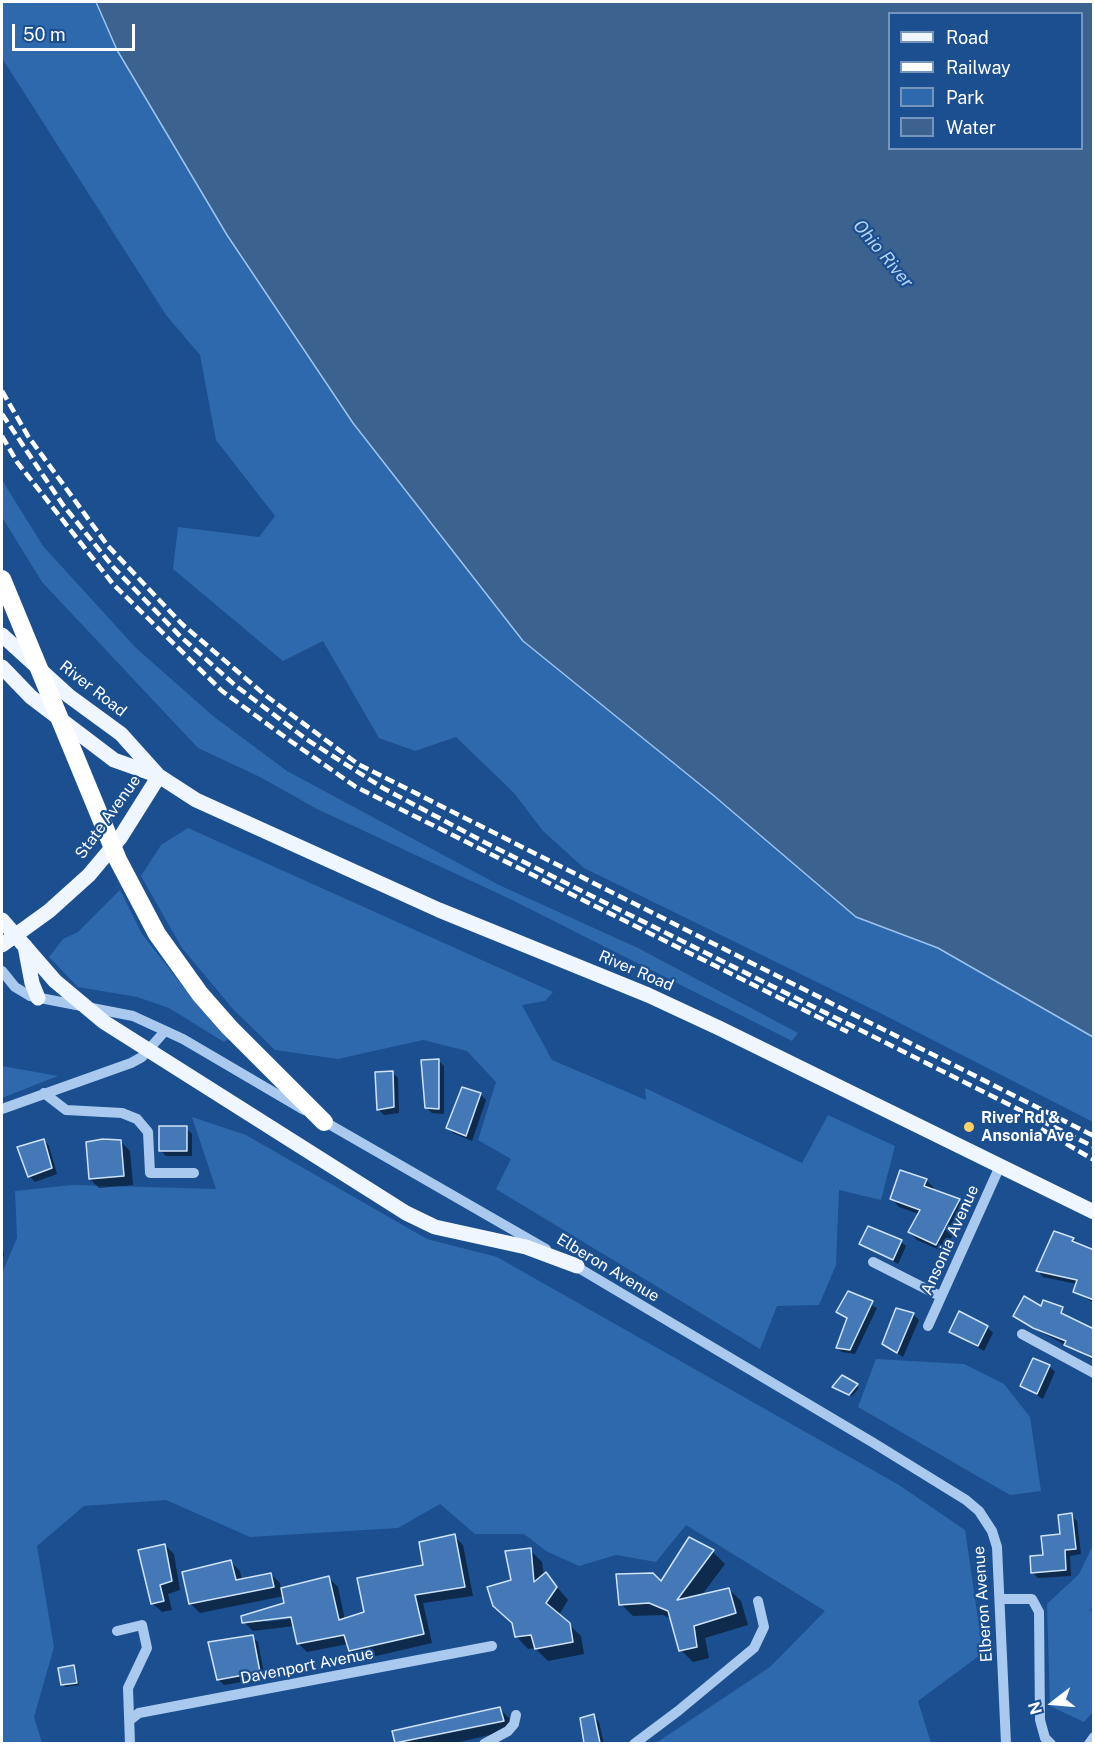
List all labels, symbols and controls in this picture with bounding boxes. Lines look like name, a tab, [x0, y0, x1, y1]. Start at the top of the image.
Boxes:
scale bar	[15, 12, 138, 50]
legend	[888, 12, 1083, 150]
text: 50 m	[23, 24, 66, 45]
text: Road	[946, 27, 989, 48]
text: Railway	[946, 57, 1011, 78]
text: Park	[946, 87, 984, 108]
text: Water	[946, 117, 996, 138]
water label: Ohio River	[848, 216, 918, 292]
street label: River Road	[56, 657, 130, 721]
street label: State Avenue	[71, 771, 145, 863]
street label: River Road	[596, 947, 676, 995]
place label: River Rd & Ansonia Ave	[981, 1108, 1074, 1146]
marker: River Rd & Ansonia Ave	[962, 1120, 976, 1134]
street label: Ansonia Avenue	[917, 1182, 983, 1298]
street label: Elberon Avenue	[553, 1230, 663, 1306]
street label: Elberon Avenue	[969, 1545, 997, 1663]
street label: Davenport Avenue	[239, 1644, 375, 1688]
north arrow	[1023, 1673, 1083, 1733]
text: N	[1024, 1699, 1046, 1717]

